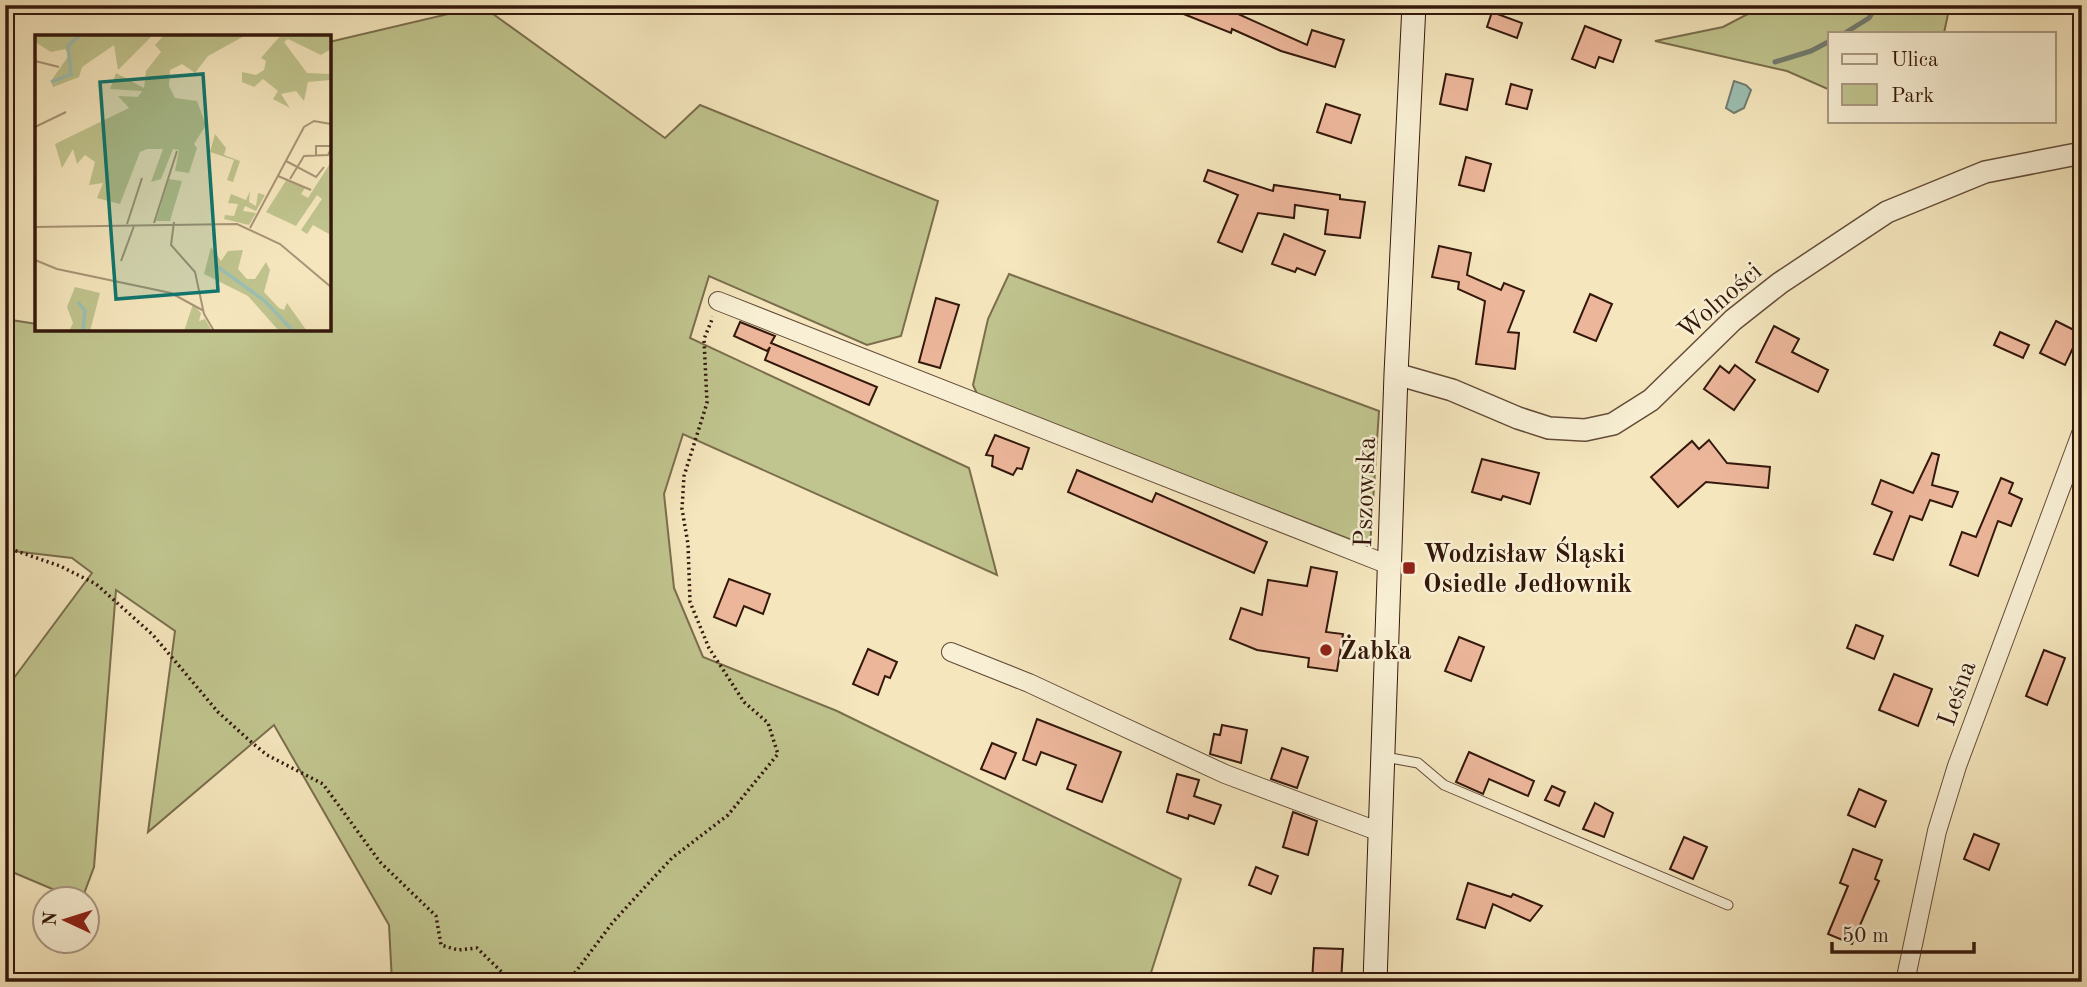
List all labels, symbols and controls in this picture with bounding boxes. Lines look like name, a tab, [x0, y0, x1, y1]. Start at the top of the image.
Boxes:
legend	[1828, 32, 2056, 122]
inset map	[35, 35, 331, 331]
text: Ulica	[1891, 50, 1938, 71]
text: Park	[1891, 86, 1934, 107]
street label: Wolności	[1673, 258, 1767, 345]
street label: Pszowska	[1351, 436, 1381, 548]
place label: Wodzisław Śląski Osiedle Jedłownik	[1423, 536, 1633, 598]
marker: Wodzisław Śląski Osiedle Jedłownik	[1401, 560, 1417, 576]
place label: Żabka	[1340, 634, 1412, 665]
marker: Żabka	[1318, 642, 1334, 658]
street label: Leśna	[1934, 657, 1982, 730]
north arrow	[32, 886, 102, 956]
scale bar	[1832, 910, 1973, 954]
text: N	[42, 911, 62, 927]
text: 50 m	[1842, 926, 1889, 947]

